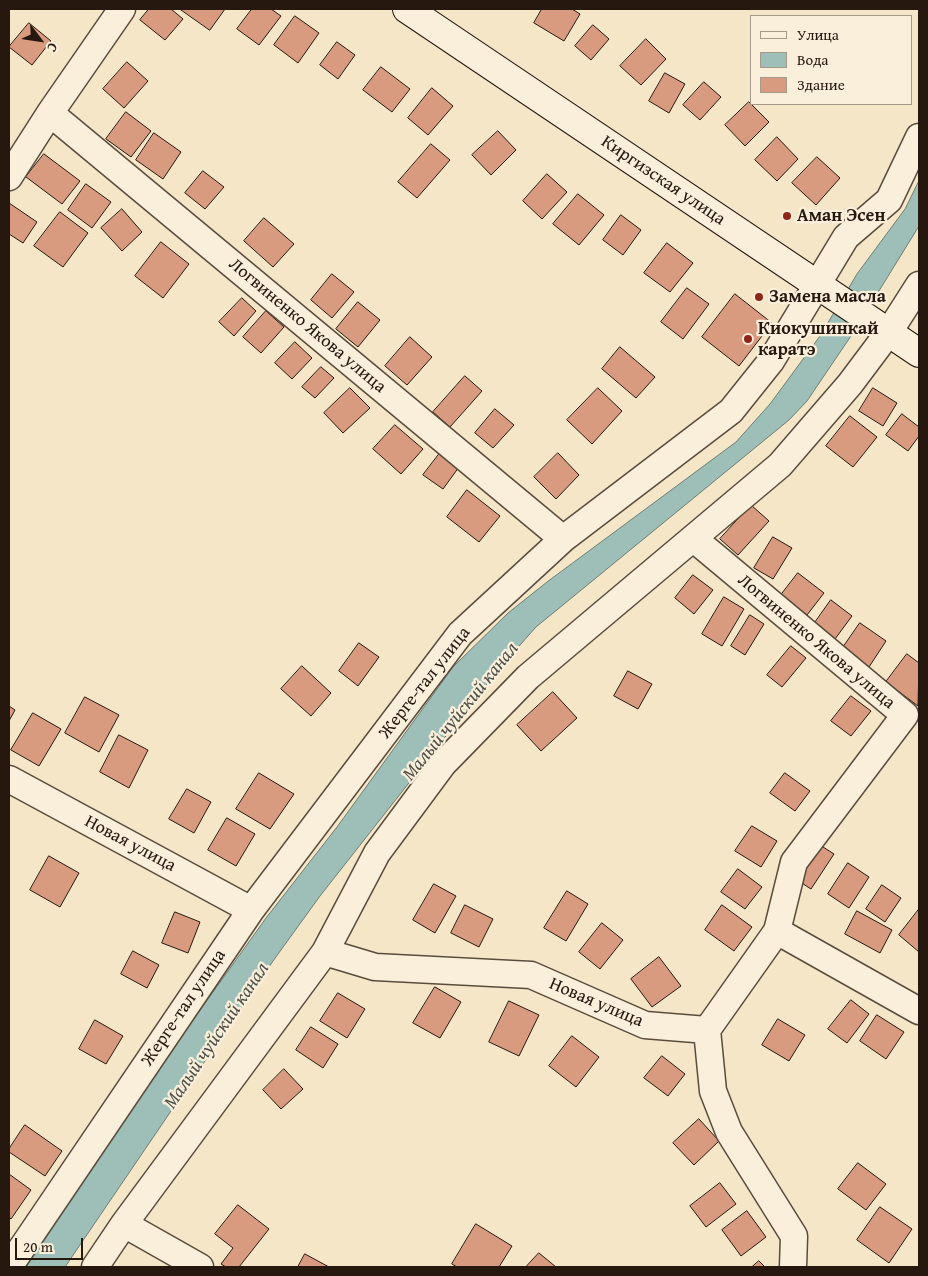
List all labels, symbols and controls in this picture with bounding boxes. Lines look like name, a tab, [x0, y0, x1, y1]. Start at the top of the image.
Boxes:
north arrow	[15, 15, 65, 65]
legend	[750, 15, 913, 105]
text: Улица	[797, 24, 839, 45]
text: С	[42, 39, 63, 56]
text: Вода	[797, 49, 828, 70]
text: Здание	[797, 74, 845, 95]
street label: Киргизская улица	[597, 131, 729, 231]
place label: Аман Эсен	[797, 205, 885, 227]
marker: Аман Эсен	[781, 210, 793, 222]
street label: Логвиненко Якова улица	[224, 254, 390, 398]
place label: Замена масла	[769, 286, 886, 308]
marker: Замена масла	[753, 291, 765, 303]
place label: Киокушинкай каратэ	[758, 318, 879, 360]
marker: Киокушинкай каратэ	[742, 333, 754, 345]
street label: Логвиненко Якова улица	[733, 570, 899, 714]
street label: Жерге-тал улица	[375, 623, 475, 743]
water label: Малый чуйский канал	[398, 638, 524, 786]
street label: Новая улица	[81, 811, 179, 877]
street label: Жерге-тал улица	[137, 946, 231, 1070]
water label: Малый чуйский канал	[160, 959, 274, 1113]
street label: Новая улица	[546, 973, 646, 1033]
scale bar	[18, 1228, 85, 1260]
text: 20 m	[23, 1236, 53, 1257]

